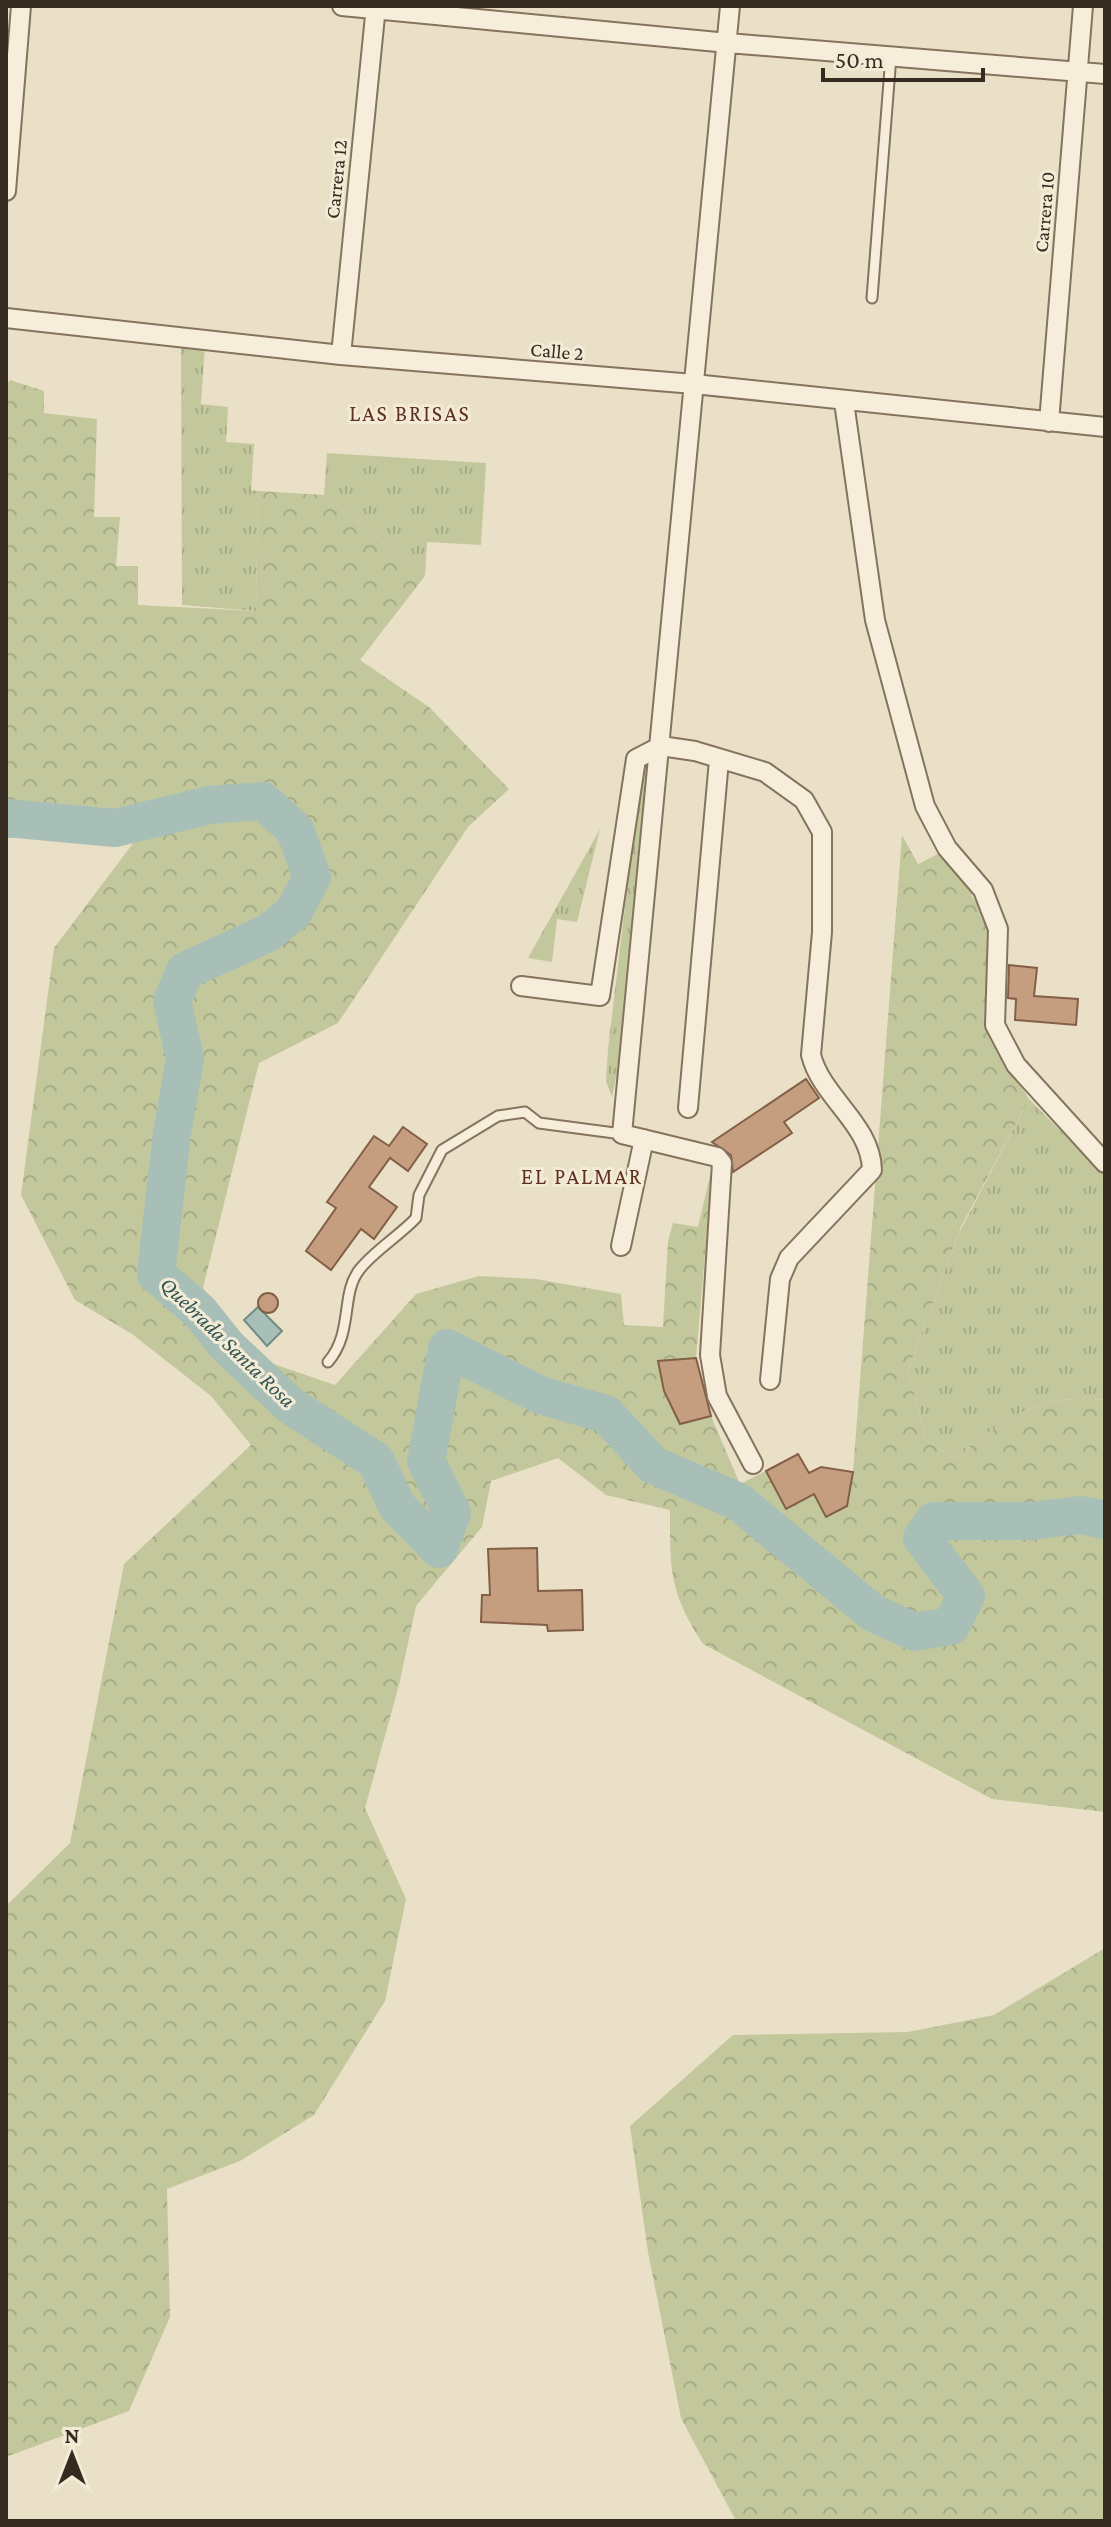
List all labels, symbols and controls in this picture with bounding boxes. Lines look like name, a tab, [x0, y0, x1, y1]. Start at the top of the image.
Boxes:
scale bar	[823, 32, 983, 82]
text: 50 m	[835, 46, 884, 73]
street label: Carrera 12	[321, 138, 351, 220]
street label: Carrera 10	[1030, 171, 1058, 253]
street label: Calle 2	[529, 338, 585, 364]
district label: LAS BRISAS	[349, 401, 471, 426]
district label: EL PALMAR	[521, 1164, 643, 1189]
water label: Quebrada Santa Rosa	[155, 1271, 301, 1413]
north arrow	[32, 2415, 112, 2495]
text: N	[65, 2423, 80, 2448]

